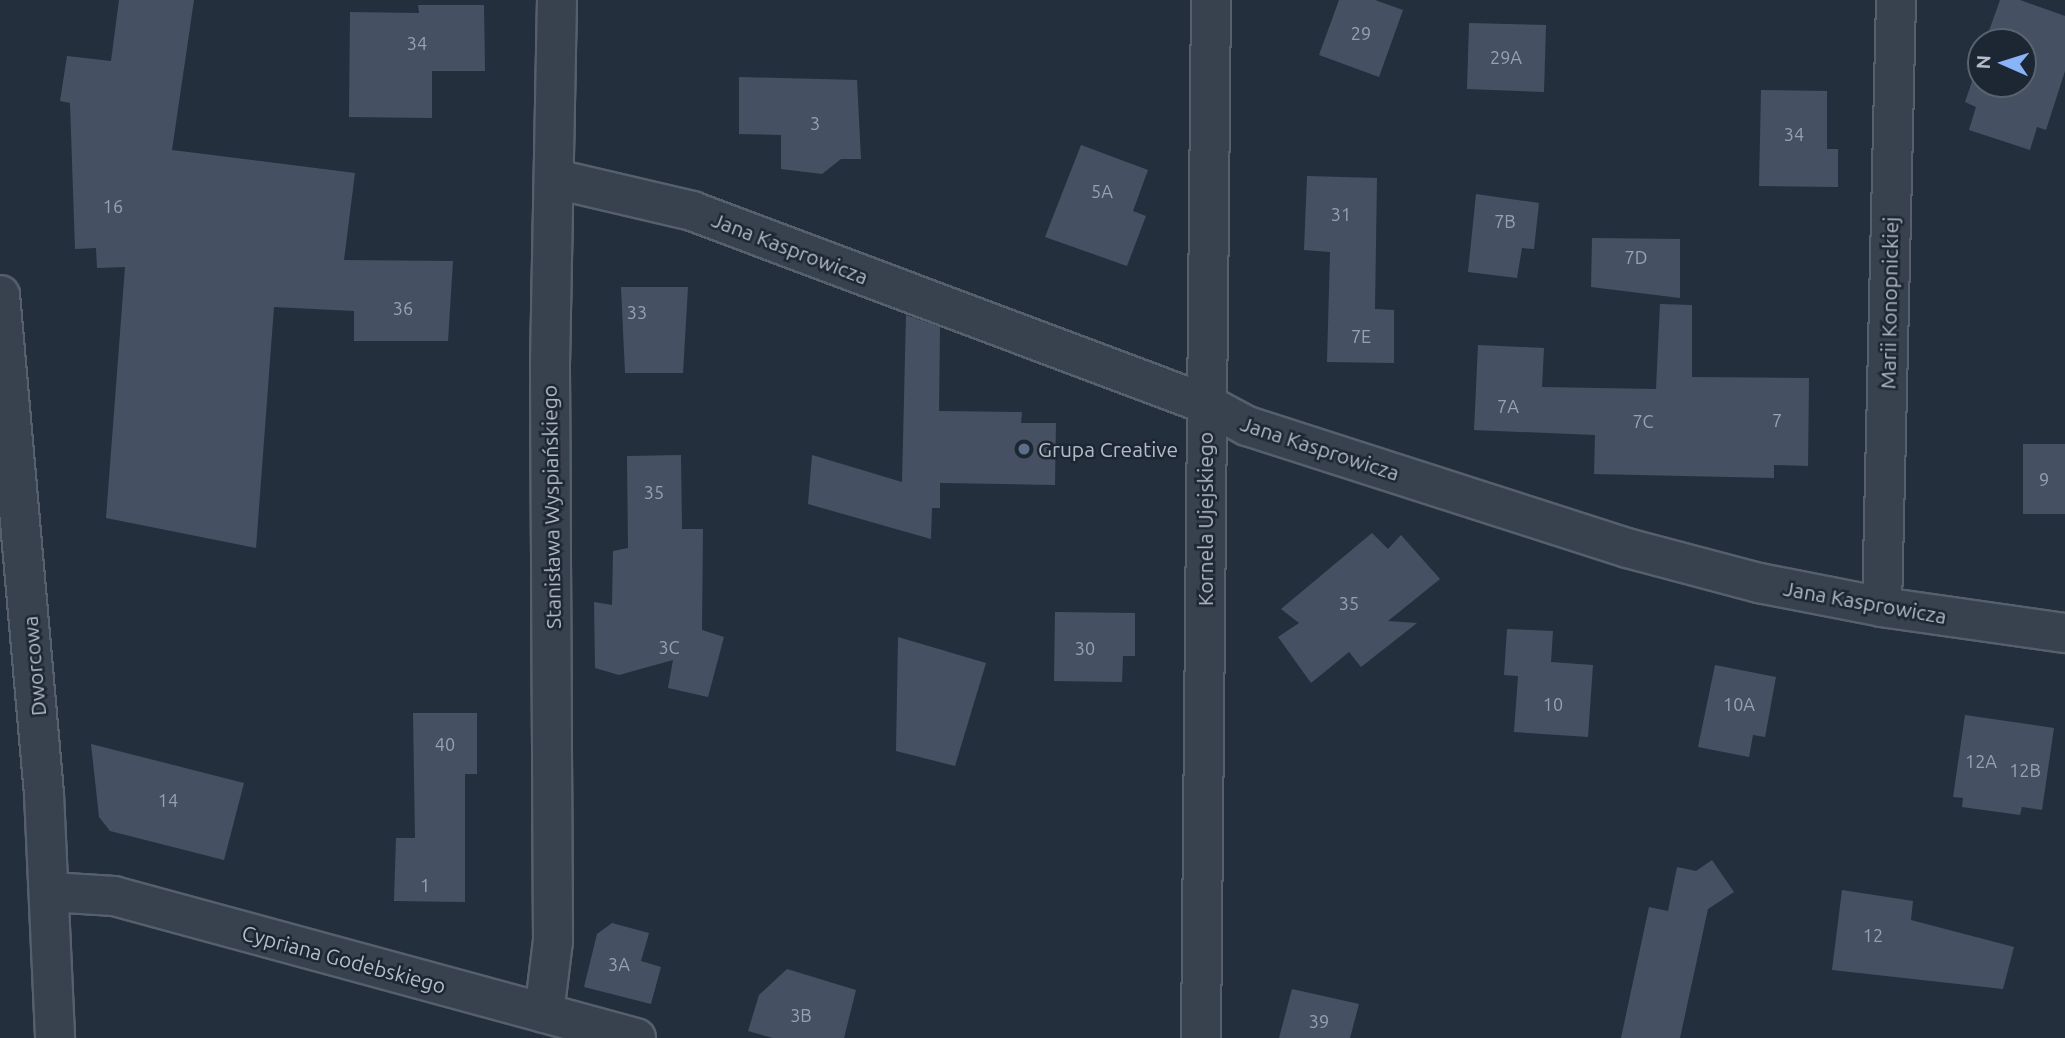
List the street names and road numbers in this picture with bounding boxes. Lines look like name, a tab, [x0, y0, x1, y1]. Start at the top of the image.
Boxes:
street label: Jana Kasprowicza	[708, 207, 872, 289]
street label: Marii Konopnickiej	[1875, 216, 1903, 390]
street label: Stanisława Wyspiańskiego	[536, 385, 566, 629]
street label: Jana Kasprowicza	[1237, 410, 1403, 486]
street label: Kornela Ujejskiego	[1192, 432, 1218, 606]
street label: Jana Kasprowicza	[1781, 575, 1949, 629]
street label: Dworcowa	[17, 615, 51, 717]
street label: Cypriana Godebskiego	[239, 920, 449, 998]

